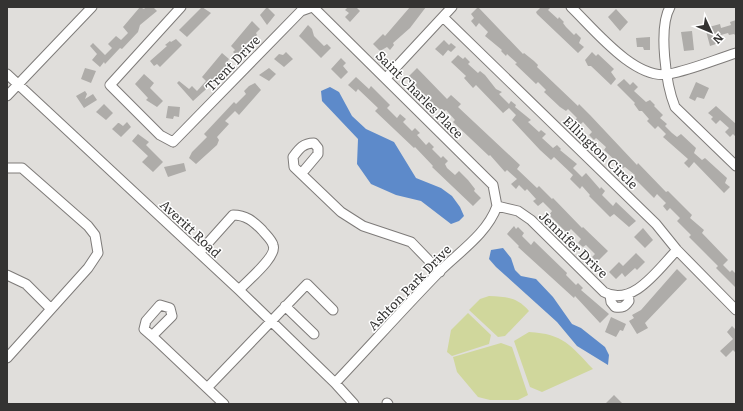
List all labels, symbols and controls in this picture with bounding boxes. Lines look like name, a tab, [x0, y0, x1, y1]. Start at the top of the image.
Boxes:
north arrow	[691, 12, 731, 52]
street label: Trent Drive	[200, 30, 264, 96]
text: N	[710, 31, 728, 49]
street label: Saint Charles Place	[372, 46, 468, 142]
street label: Ellington Circle	[559, 111, 643, 193]
street label: Averitt Road	[156, 195, 226, 261]
street label: Jennifer Drive	[535, 206, 613, 282]
street label: Ashton Park Drive	[363, 240, 455, 334]

